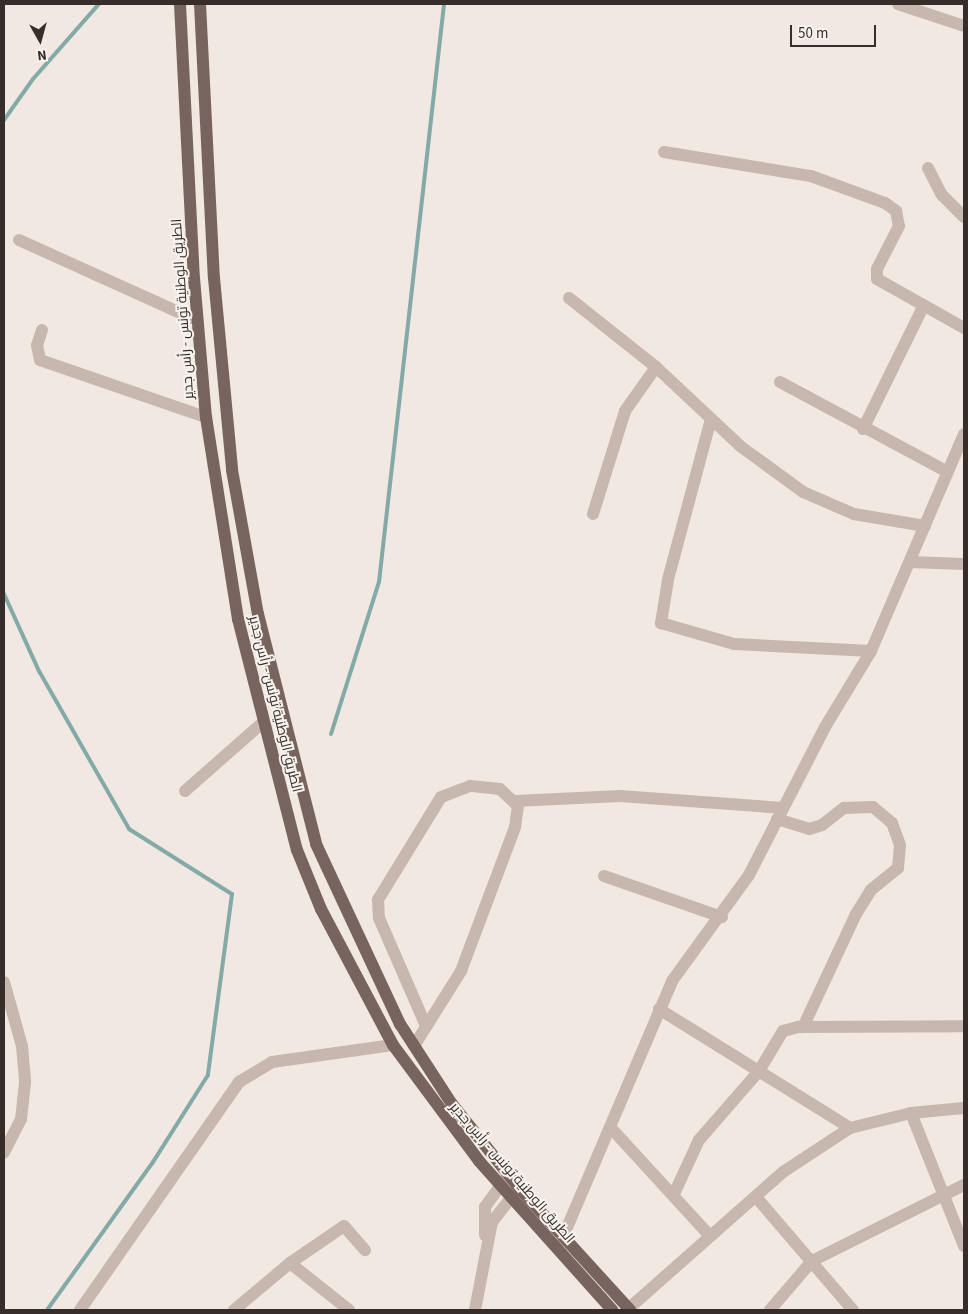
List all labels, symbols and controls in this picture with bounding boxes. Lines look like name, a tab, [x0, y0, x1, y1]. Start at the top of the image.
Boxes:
north arrow	[15, 15, 65, 65]
scale bar	[793, 15, 879, 47]
text: 50 m	[798, 23, 828, 44]
text: N	[36, 44, 48, 65]
street label: الطريق الوطنية تونس - رأس جدير	[168, 218, 198, 400]
street label: الطريق الوطنية تونس - رأس جدير	[245, 614, 305, 794]
street label: الطريق الوطنية تونس - رأس جدير	[446, 1099, 578, 1247]

